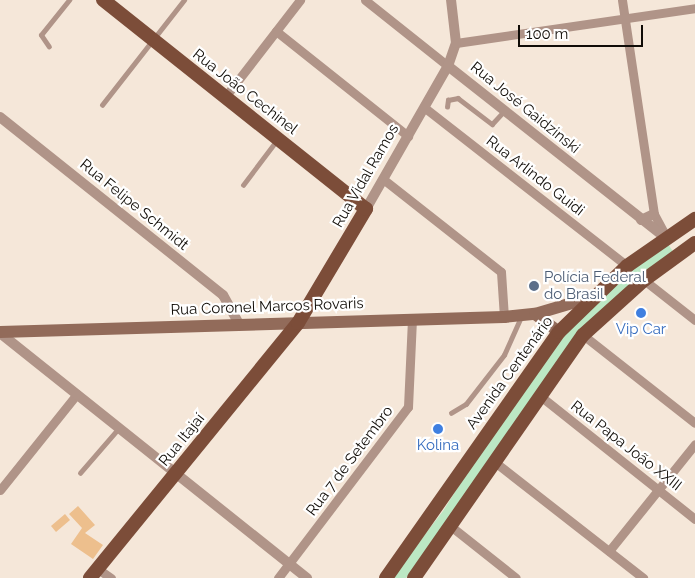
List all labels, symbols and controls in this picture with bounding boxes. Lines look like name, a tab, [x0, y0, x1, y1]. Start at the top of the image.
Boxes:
scale bar	[520, 15, 645, 47]
text: 100 m	[526, 25, 568, 43]
street label: Rua João Cechinel	[189, 45, 301, 139]
street label: Rua José Gaidzinski	[467, 58, 583, 158]
street label: Rua Vidal Ramos	[329, 121, 403, 231]
street label: Rua Arlindo Guidi	[482, 132, 588, 220]
street label: Rua Felipe Schmidt	[76, 156, 192, 254]
place label: Polícia Federal do Brasil	[544, 268, 646, 303]
marker: Polícia Federal do Brasil	[528, 280, 540, 292]
street label: Rua Coronel Marcos Rovaris	[170, 295, 364, 319]
marker: Vip Car	[635, 307, 647, 319]
street label: Avenida Centenário	[463, 313, 557, 433]
place label: Vip Car	[616, 321, 666, 339]
street label: Rua Papa João XXIII	[567, 397, 685, 495]
street label: Rua 7 de Setembro	[303, 403, 397, 519]
street label: Rua Itajaí	[155, 410, 209, 470]
marker: Kolina	[432, 423, 444, 435]
place label: Kolina	[417, 437, 459, 455]

